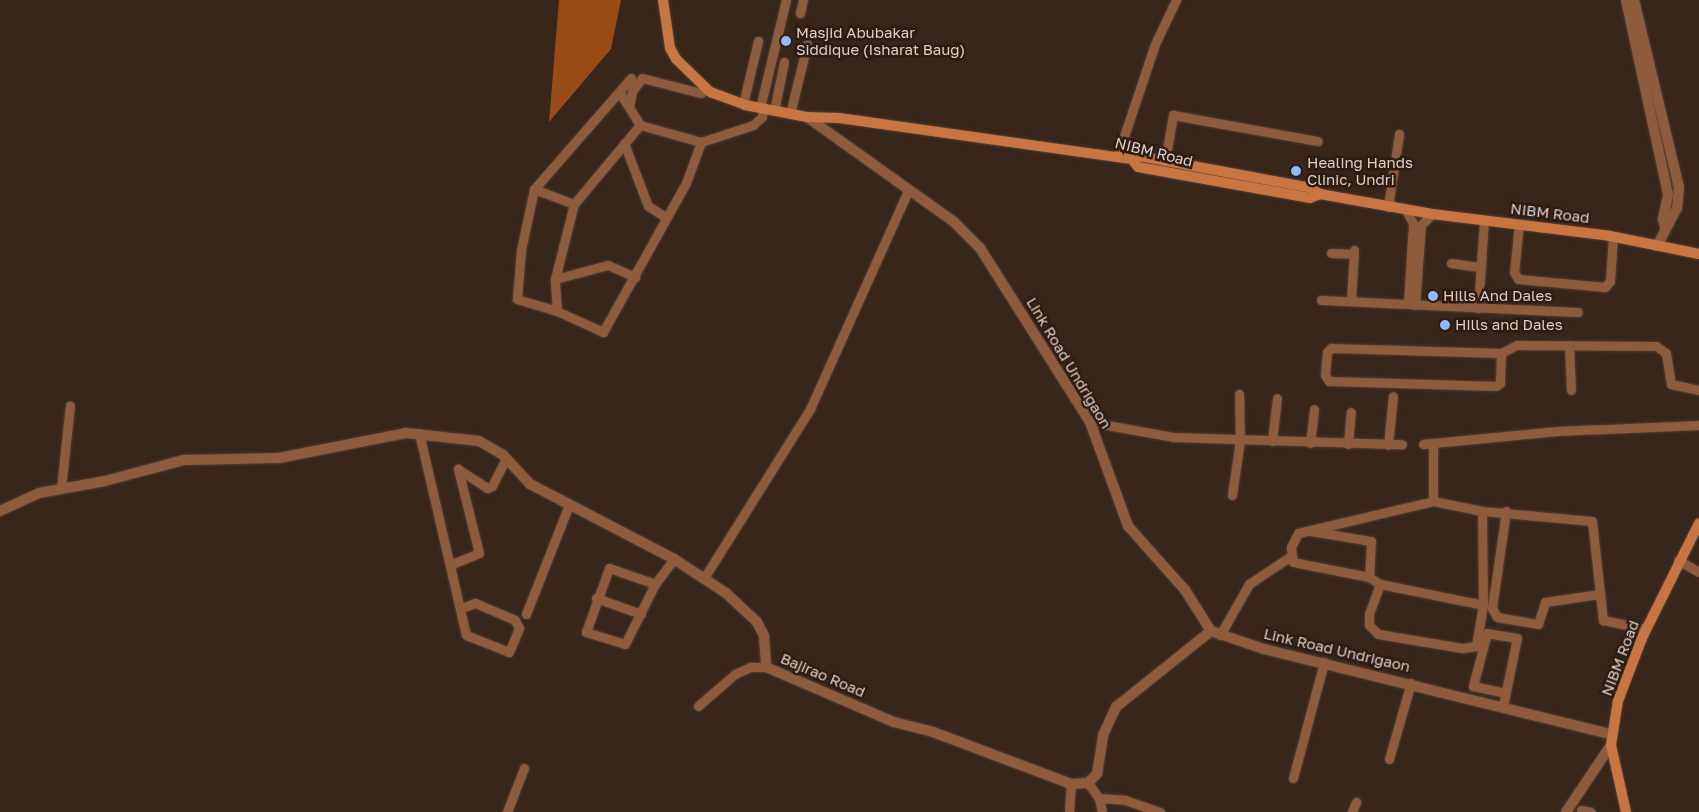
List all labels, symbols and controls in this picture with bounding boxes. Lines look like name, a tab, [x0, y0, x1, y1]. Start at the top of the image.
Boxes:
place label: Masjid Abubakar Siddique (Isharat Baug)	[796, 23, 965, 58]
marker: Masjid Abubakar Siddique (Isharat Baug)	[780, 35, 792, 47]
street label: NIBM Road	[1113, 134, 1195, 170]
place label: Healing Hands Clinic, Undri	[1307, 153, 1413, 188]
marker: Healing Hands Clinic, Undri	[1289, 164, 1303, 178]
street label: NIBM Road	[1509, 199, 1591, 227]
place label: Hills And Dales	[1443, 287, 1552, 305]
marker: Hills And Dales	[1427, 290, 1439, 302]
street label: Link Road Undrigaon	[1023, 294, 1115, 432]
place label: Hills and Dales	[1455, 316, 1563, 334]
marker: Hills and Dales	[1439, 319, 1451, 331]
street label: NIBM Road	[1597, 618, 1643, 698]
street label: Link Road Undrigaon	[1262, 624, 1412, 676]
street label: Bajirao Road	[778, 649, 868, 701]

